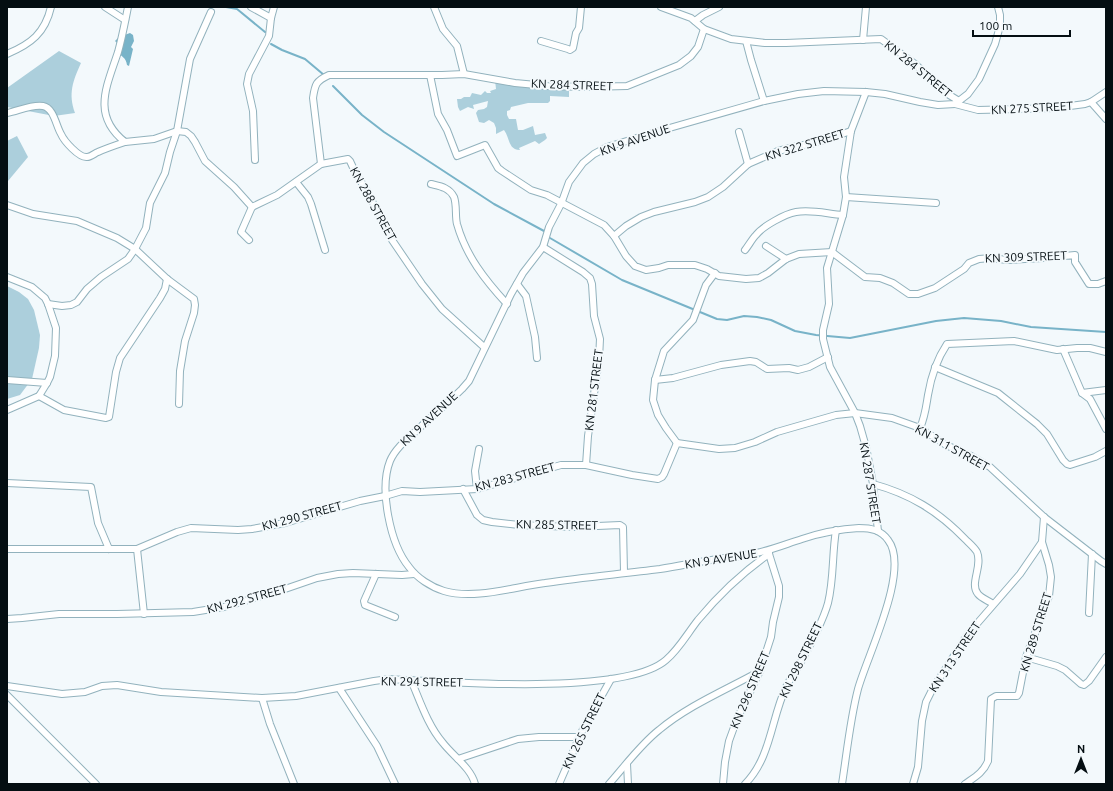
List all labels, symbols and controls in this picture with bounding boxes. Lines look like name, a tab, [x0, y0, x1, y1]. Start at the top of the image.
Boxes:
scale bar	[973, 12, 1070, 38]
text: 100 m	[979, 19, 1012, 32]
street label: KN 284 STREET	[882, 38, 955, 100]
street label: KN 284 STREET	[531, 77, 614, 92]
street label: KN 275 STREET	[991, 99, 1074, 116]
street label: KN 9 AVENUE	[598, 121, 672, 158]
street label: KN 322 STREET	[764, 126, 846, 163]
street label: KN 288 STREET	[348, 165, 399, 243]
street label: KN 309 STREET	[985, 249, 1068, 264]
street label: KN 281 STREET	[582, 348, 605, 432]
street label: KN 9 AVENUE	[397, 389, 460, 448]
street label: KN 311 STREET	[913, 422, 992, 473]
street label: KN 287 STREET	[858, 441, 883, 525]
street label: KN 283 STREET	[473, 460, 557, 493]
street label: KN 290 STREET	[260, 499, 344, 532]
street label: KN 285 STREET	[516, 517, 599, 532]
street label: KN 9 AVENUE	[684, 546, 758, 571]
street label: KN 292 STREET	[205, 582, 289, 615]
street label: KN 289 STREET	[1017, 590, 1054, 673]
street label: KN 313 STREET	[926, 619, 983, 694]
street label: KN 298 STREET	[777, 620, 825, 700]
street label: KN 296 STREET	[727, 649, 772, 730]
street label: KN 294 STREET	[381, 674, 464, 689]
street label: KN 265 STREET	[560, 691, 608, 771]
north arrow	[1061, 739, 1101, 779]
text: N	[1077, 743, 1085, 755]

